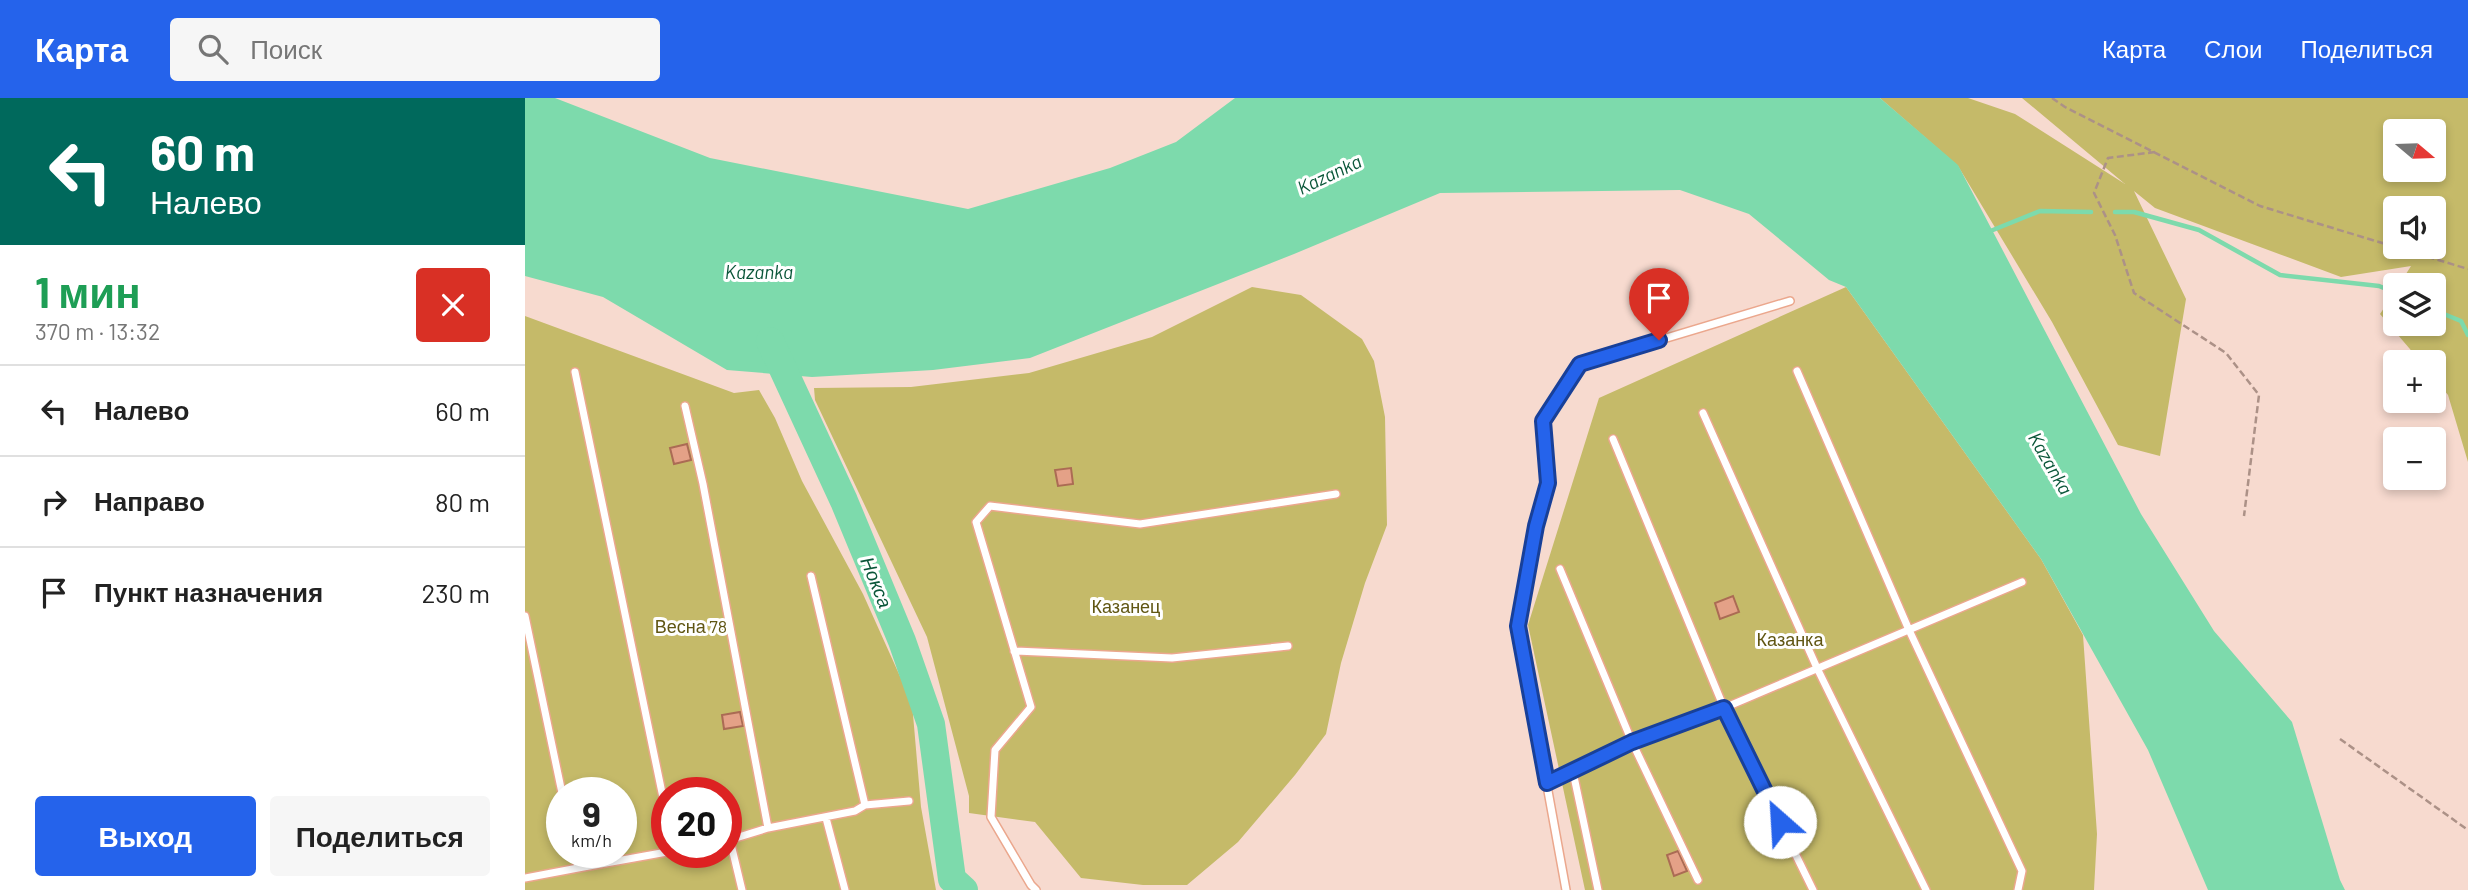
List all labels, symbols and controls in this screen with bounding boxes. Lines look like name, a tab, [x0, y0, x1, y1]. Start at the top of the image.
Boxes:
search box	[170, 18, 660, 81]
text: Карта	[35, 29, 128, 69]
icon: search	[194, 30, 232, 68]
text: Поиск	[250, 33, 322, 64]
text: Карта	[2102, 34, 2166, 63]
text: Слои	[2204, 34, 2262, 63]
text: Поделиться	[2300, 34, 2433, 63]
north arrow	[2383, 119, 2447, 182]
map controls	[2383, 119, 2446, 490]
text: 60 m	[150, 122, 255, 181]
icon: left	[35, 126, 126, 217]
water label: Kazanka	[1293, 149, 1365, 199]
text: Налево	[150, 182, 262, 220]
button: sound	[2383, 196, 2446, 259]
water label: Kazanka	[725, 260, 793, 283]
text: 1 мин	[35, 266, 141, 316]
button: close	[416, 268, 490, 342]
pin	[1629, 268, 1689, 340]
button: layers	[2383, 273, 2446, 336]
icon: arrive	[1640, 279, 1678, 317]
text: 370 m · 13:32	[35, 317, 160, 345]
button: +	[2383, 350, 2446, 413]
icon: left	[35, 392, 73, 430]
text: Налево	[94, 394, 189, 425]
text: 60 m	[435, 395, 490, 426]
button: −	[2383, 427, 2446, 490]
water label: Kazanka	[2024, 428, 2078, 498]
icon: right	[35, 483, 73, 521]
text: Направо	[94, 485, 205, 516]
text: 80 m	[435, 486, 490, 517]
water label: Нокса	[856, 553, 898, 611]
icon: arrive	[35, 574, 73, 612]
text: Пункт назначения	[94, 576, 323, 607]
text: 230 m	[421, 577, 490, 608]
park label: Казанец	[1092, 595, 1160, 617]
park label: Весна 78	[655, 615, 727, 637]
park label: Казанка	[1757, 628, 1824, 650]
speed limit sign: 20	[651, 777, 742, 868]
position arrow	[1743, 785, 1817, 859]
text: 9	[582, 792, 601, 834]
button: Выход	[35, 796, 256, 876]
button: Поделиться	[270, 796, 490, 876]
text: km/h	[571, 829, 612, 851]

